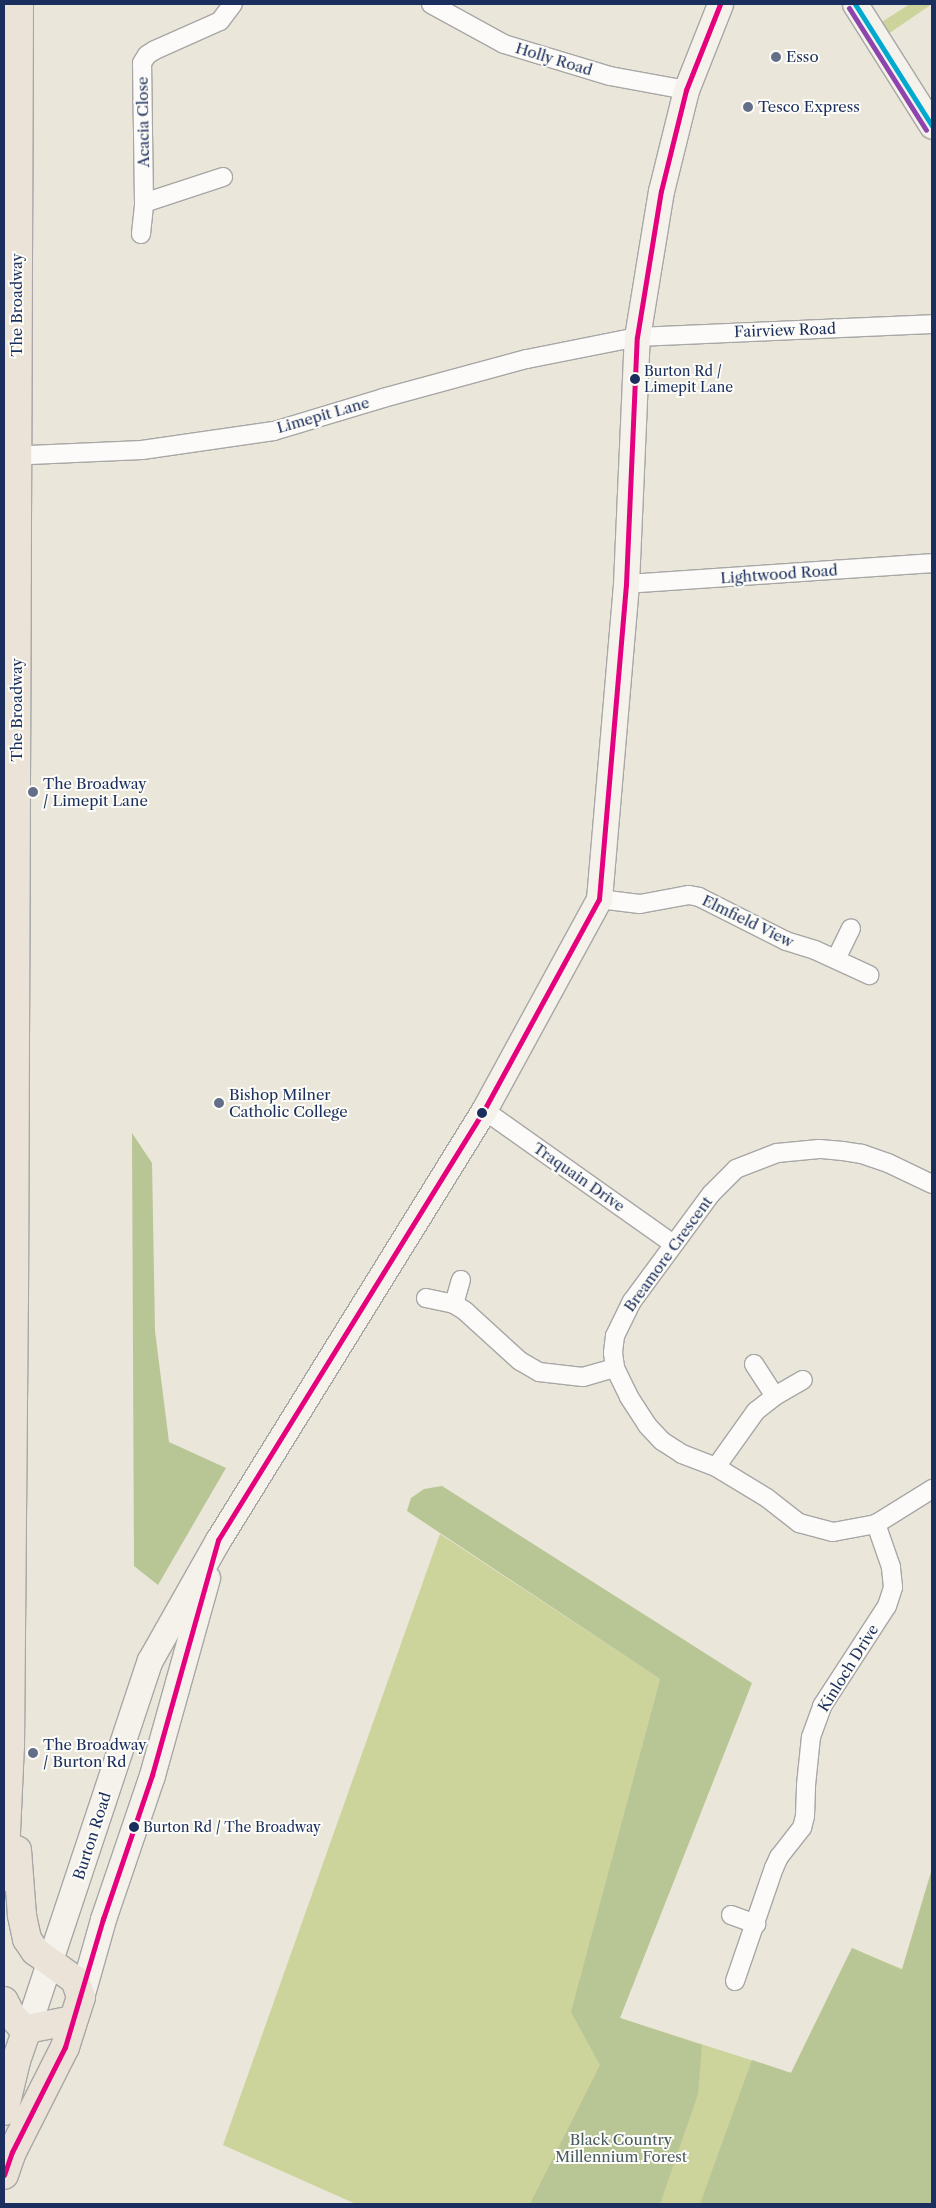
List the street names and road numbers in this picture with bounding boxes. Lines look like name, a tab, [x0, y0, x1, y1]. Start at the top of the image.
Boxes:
street label: Holly Road	[513, 39, 595, 79]
street label: Acacia Close	[133, 76, 153, 168]
street label: The Broadway	[8, 253, 26, 357]
street label: Fairview Road	[734, 319, 836, 341]
street label: Limepit Lane	[275, 393, 371, 437]
street label: Lightwood Road	[720, 561, 838, 587]
street label: The Broadway	[8, 658, 26, 762]
street label: Elmfield View	[699, 891, 797, 951]
street label: Traquain Drive	[530, 1139, 628, 1215]
street label: Breamore Crescent	[620, 1193, 716, 1315]
street label: Kinloch Drive	[814, 1621, 882, 1715]
street label: Burton Road	[69, 1790, 115, 1882]

